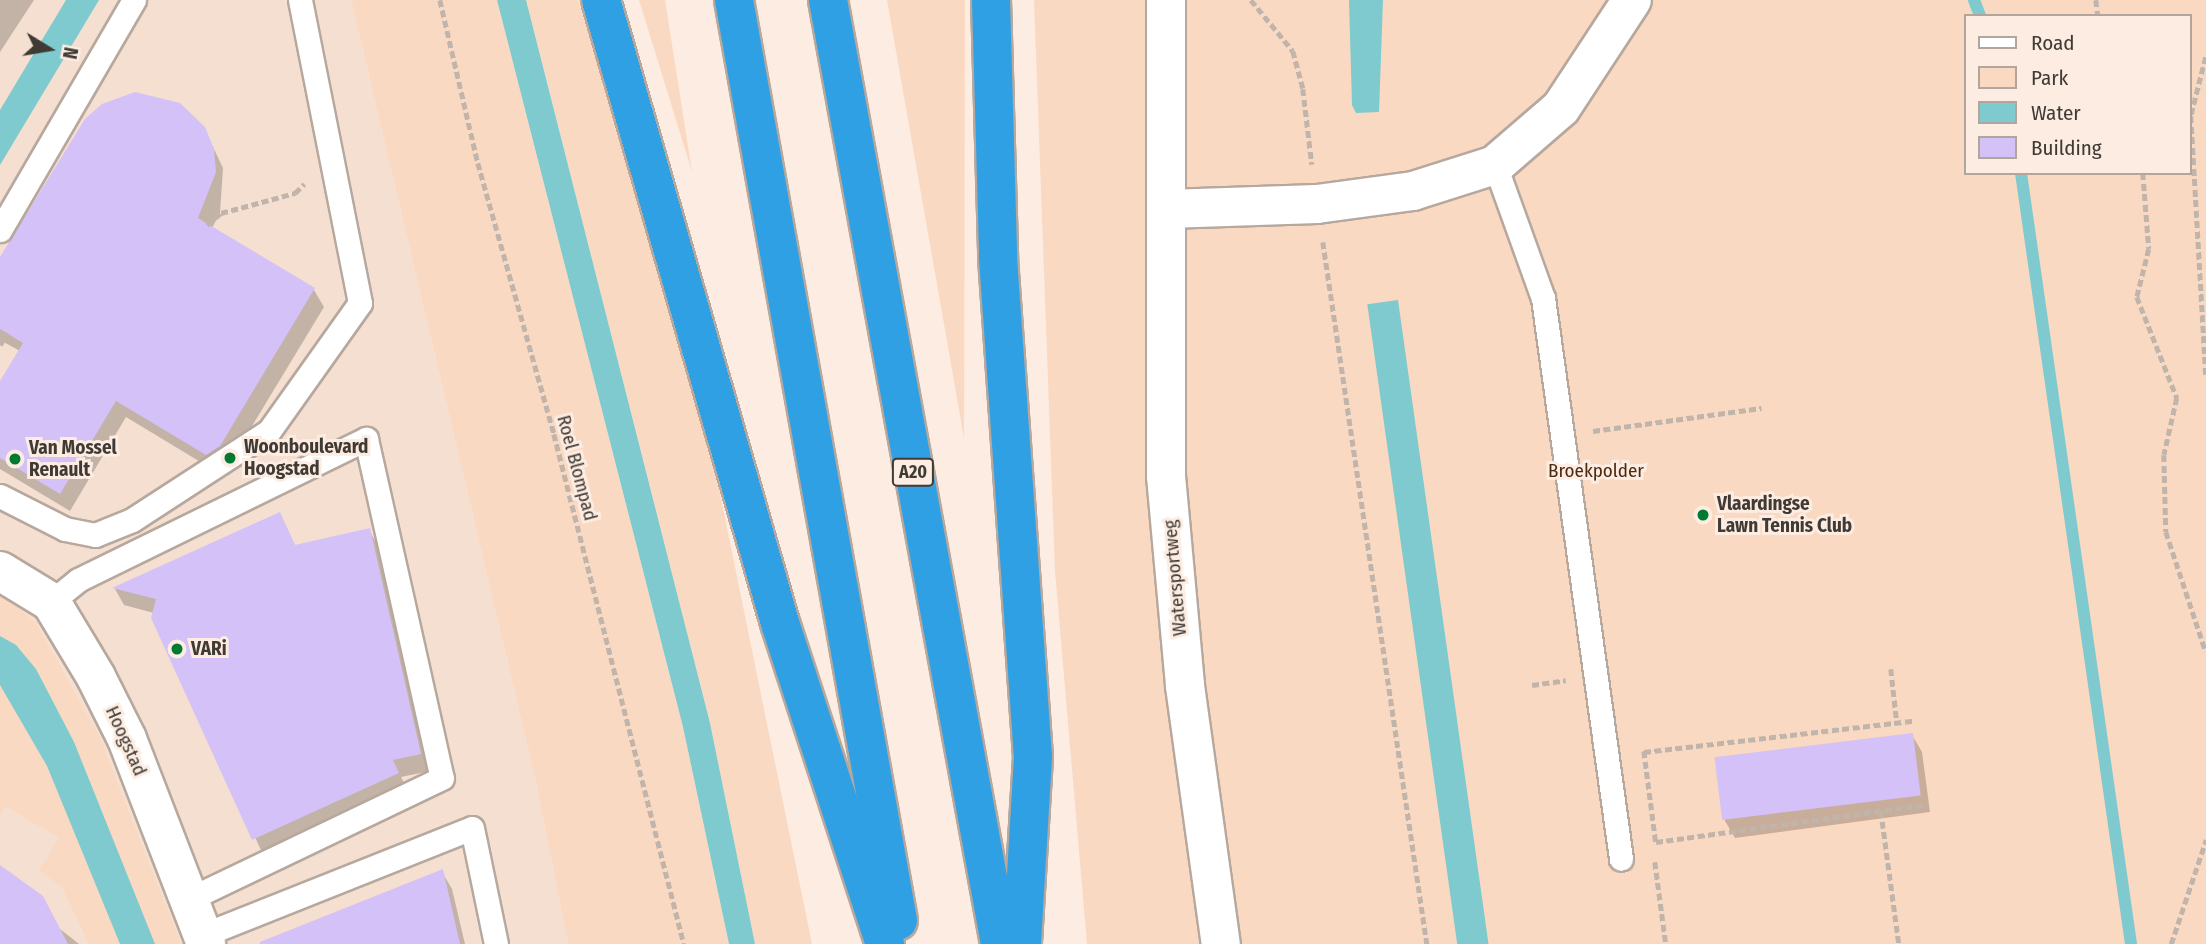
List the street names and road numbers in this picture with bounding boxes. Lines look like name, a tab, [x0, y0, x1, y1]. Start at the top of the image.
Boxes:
street label: Roel Blompad	[552, 413, 602, 523]
road number: A20	[890, 458, 936, 486]
street label: Watersportweg	[1159, 519, 1191, 637]
street label: Hoogstad	[101, 703, 151, 779]

